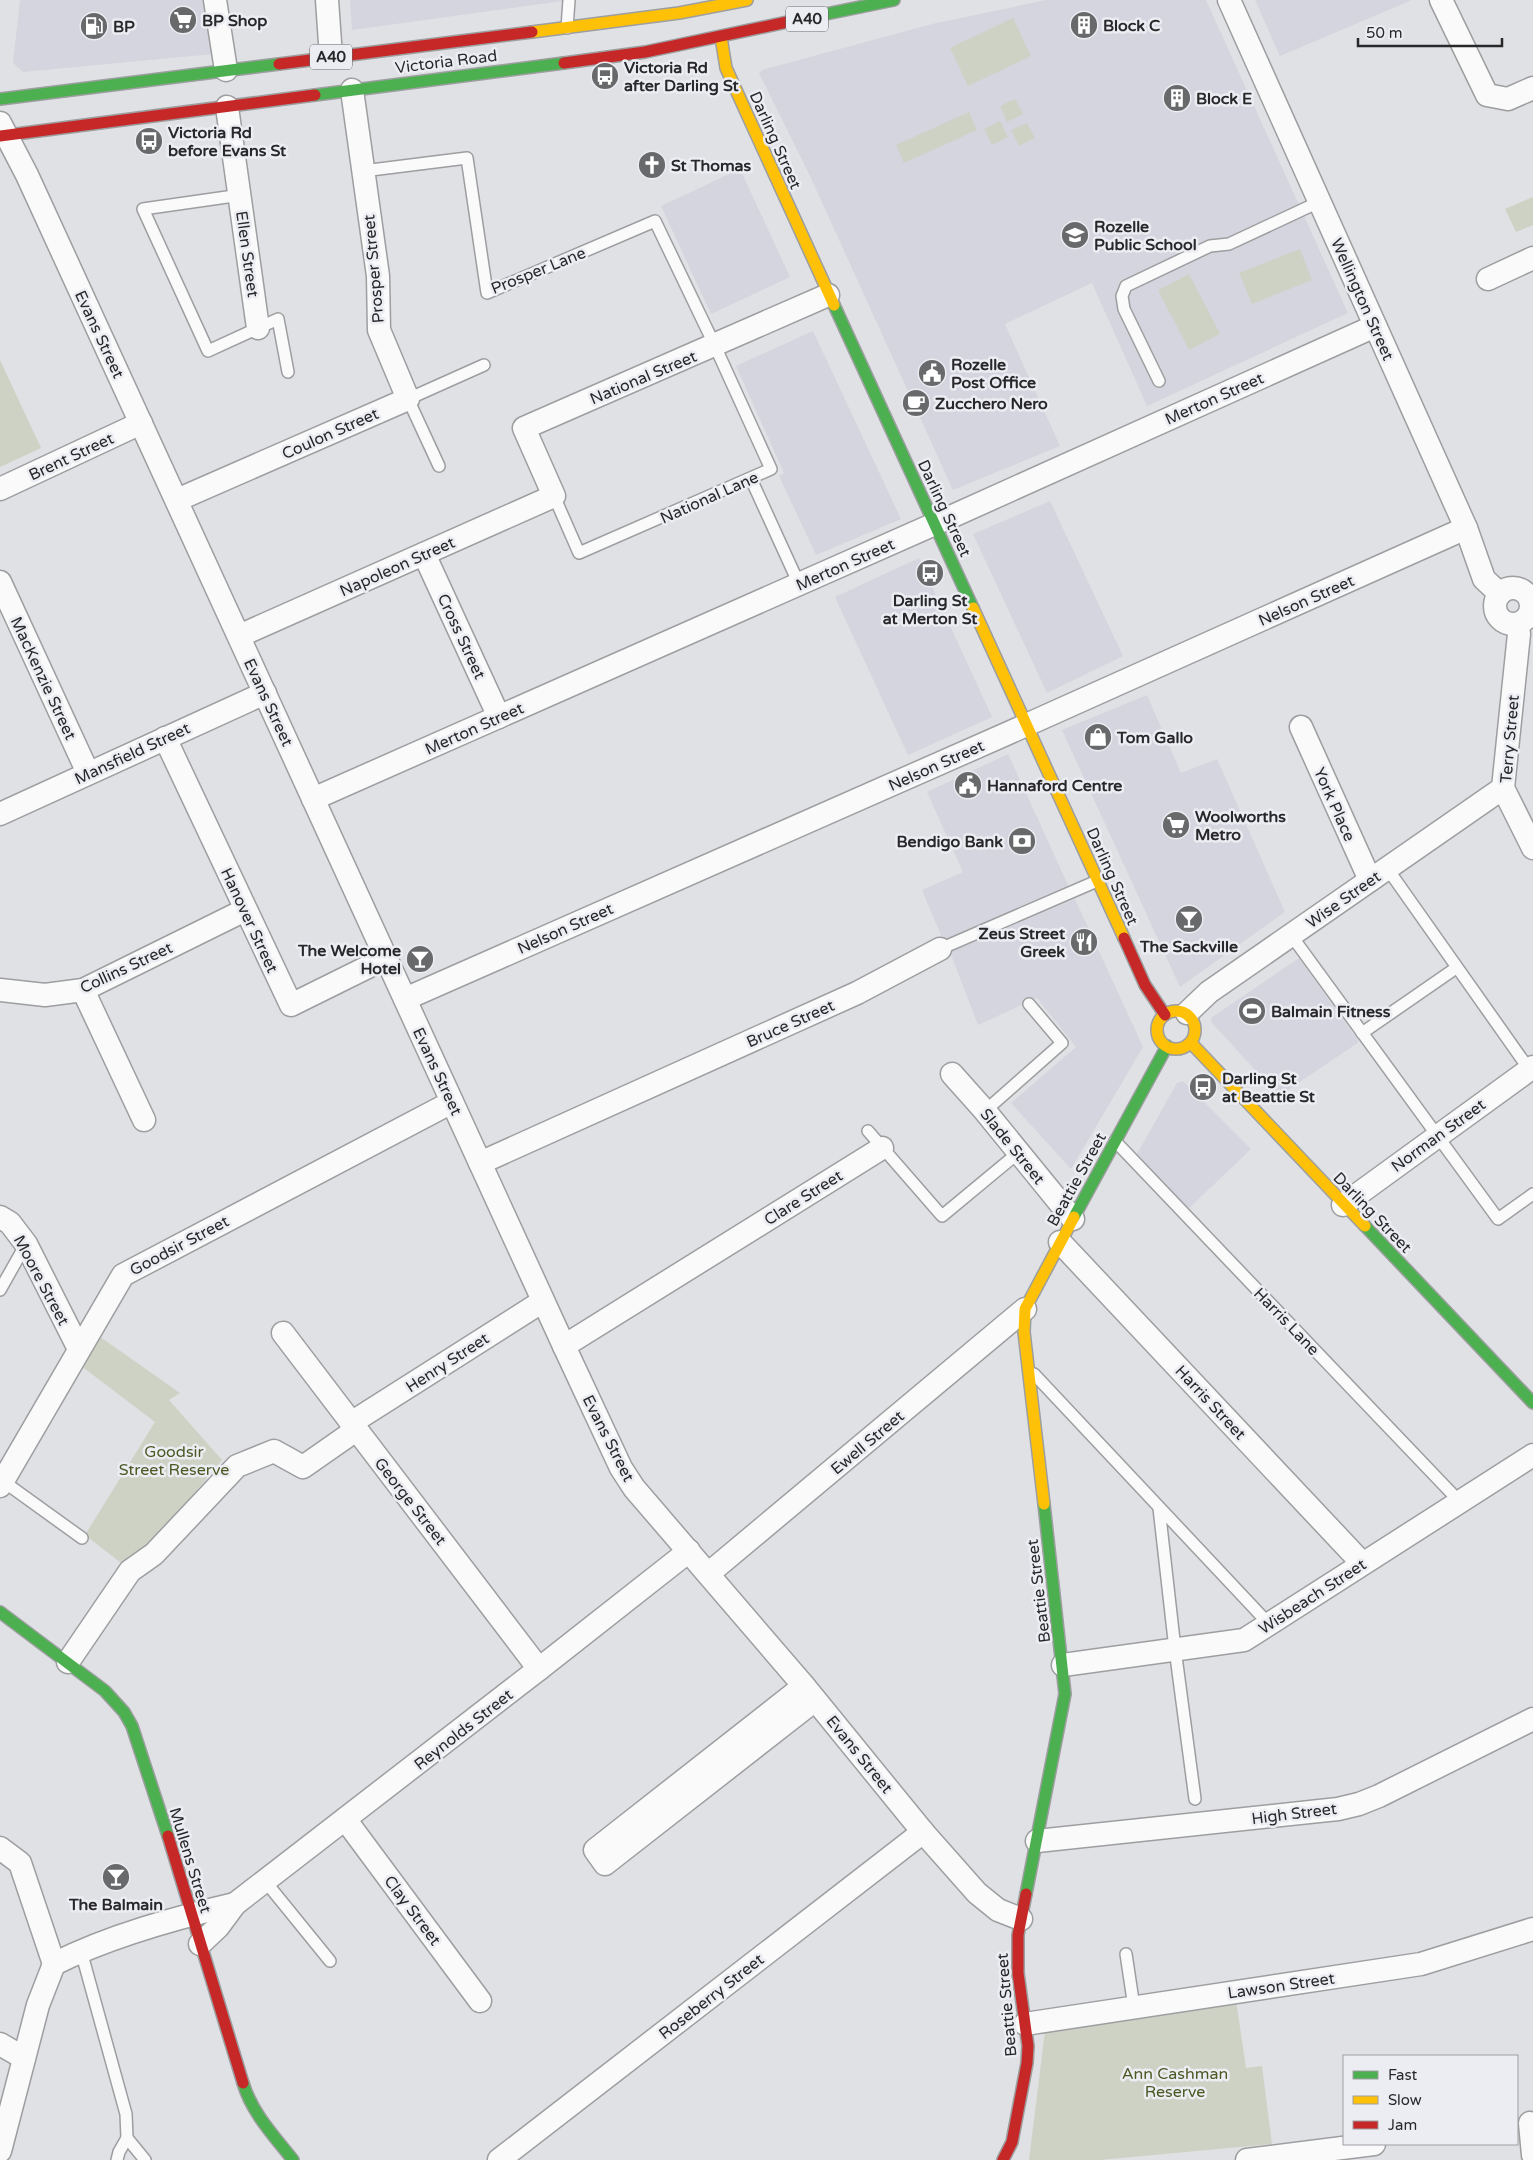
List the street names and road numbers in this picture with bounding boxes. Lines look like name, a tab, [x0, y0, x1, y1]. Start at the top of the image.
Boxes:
road number: A40	[786, 6, 828, 32]
road number: A40	[310, 44, 352, 70]
street label: Victoria Road	[394, 46, 498, 78]
street label: Darling Street	[745, 89, 806, 192]
street label: Ellen Street	[231, 210, 263, 299]
street label: Prosper Street	[359, 214, 389, 324]
street label: Wellington Street	[1326, 235, 1398, 364]
street label: Prosper Lane	[488, 243, 589, 299]
street label: Evans Street	[70, 287, 128, 382]
street label: National Street	[587, 346, 700, 409]
street label: Merton Street	[1162, 368, 1267, 430]
street label: Coulon Street	[279, 404, 382, 464]
street label: Brent Street	[26, 429, 117, 485]
street label: Darling Street	[913, 457, 975, 560]
street label: National Lane	[657, 467, 762, 528]
street label: Napoleon Street	[337, 533, 458, 601]
street label: Merton Street	[793, 534, 898, 596]
street label: Nelson Street	[1255, 571, 1357, 631]
street label: Cross Street	[433, 591, 490, 682]
street label: MacKenzie Street	[6, 614, 80, 743]
street label: Evans Street	[239, 655, 297, 750]
street label: Terry Street	[1496, 694, 1524, 784]
street label: Merton Street	[422, 698, 527, 760]
street label: Mansfield Street	[72, 718, 193, 789]
street label: Nelson Street	[885, 736, 987, 796]
street label: York Place	[1309, 764, 1359, 845]
street label: Darling Street	[1082, 825, 1143, 928]
street label: Hanover Street	[216, 865, 282, 976]
street label: Wise Street	[1302, 867, 1385, 933]
street label: Nelson Street	[514, 899, 616, 959]
street label: Collins Street	[77, 938, 176, 998]
street label: Bruce Street	[743, 996, 838, 1052]
street label: Evans Street	[408, 1024, 466, 1119]
street label: Norman Street	[1387, 1095, 1490, 1177]
street label: Slade Street	[976, 1105, 1049, 1189]
street label: Beattie Street	[1043, 1129, 1111, 1230]
street label: Clare Street	[761, 1166, 847, 1230]
street label: Darling Street	[1329, 1168, 1416, 1257]
street label: Goodsir Street	[126, 1211, 232, 1280]
street label: Moore Street	[9, 1232, 73, 1329]
street label: Harris Lane	[1249, 1284, 1323, 1360]
street label: Henry Street	[402, 1329, 493, 1397]
street label: Harris Street	[1171, 1361, 1250, 1444]
street label: Evans Street	[578, 1392, 639, 1485]
street label: Ewell Street	[827, 1406, 908, 1479]
street label: George Street	[370, 1454, 451, 1549]
street label: Beattie Street	[1023, 1538, 1055, 1644]
street label: Wisbeach Street	[1255, 1555, 1370, 1639]
street label: Reynolds Street	[410, 1685, 517, 1775]
street label: Evans Street	[822, 1712, 897, 1798]
street label: High Street	[1250, 1799, 1338, 1829]
street label: Mullens Street	[164, 1805, 216, 1915]
street label: Clay Street	[379, 1872, 445, 1950]
street label: Roseberry Street	[655, 1950, 768, 2044]
street label: Beattie Street	[993, 1952, 1021, 2058]
street label: Lawson Street	[1226, 1969, 1336, 2003]

